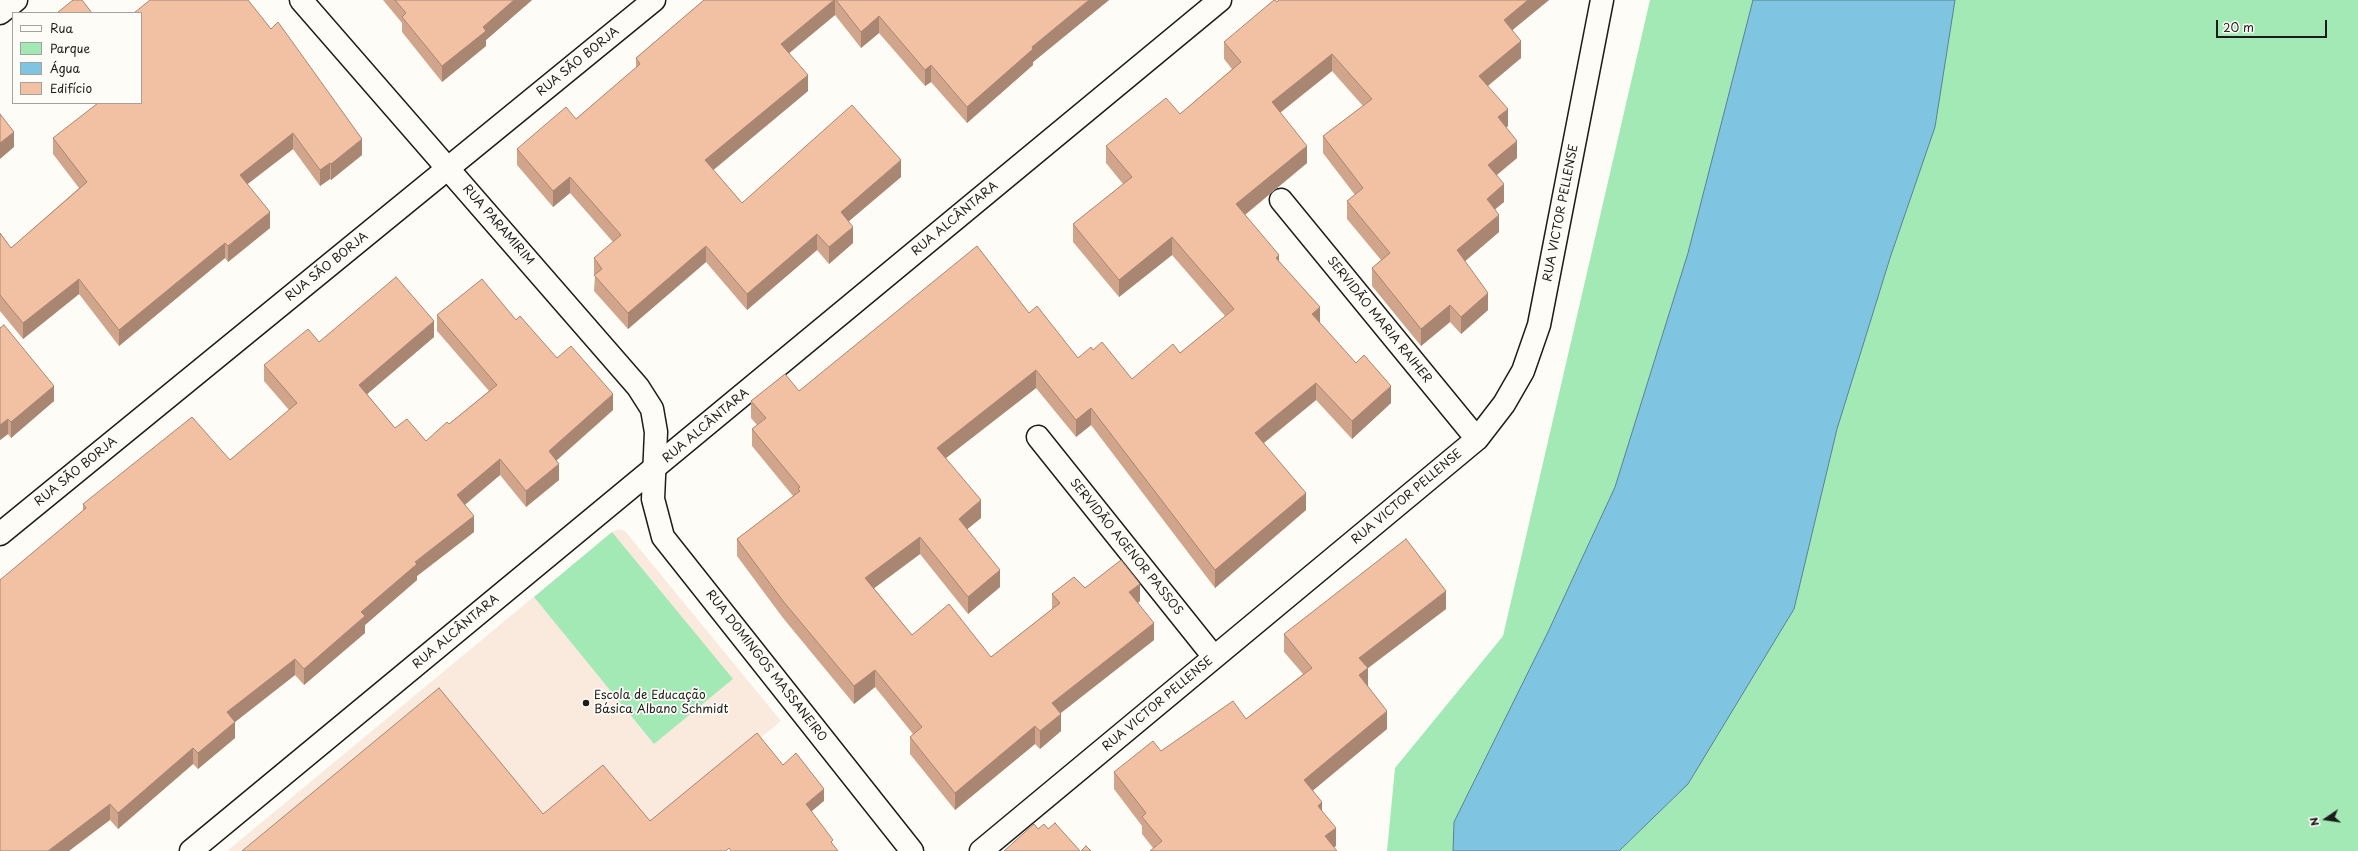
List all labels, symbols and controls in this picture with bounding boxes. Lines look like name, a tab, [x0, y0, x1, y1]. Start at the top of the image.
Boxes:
legend	[12, 12, 142, 104]
scale bar	[2218, 12, 2329, 38]
text: 20 m	[2223, 18, 2254, 36]
text: Rua	[50, 19, 73, 37]
street label: RUA SÃO BORJA	[534, 24, 622, 100]
text: Parque	[50, 39, 90, 57]
text: Água	[50, 59, 80, 77]
text: Edifício	[50, 79, 92, 97]
street label: RUA VICTOR PELLENSE	[1541, 143, 1581, 283]
street label: RUA ALCÂNTARA	[909, 179, 1001, 259]
street label: RUA PARAMIRIM	[459, 182, 537, 268]
street label: RUA SÃO BORJA	[283, 229, 371, 305]
street label: SERVIDÃO MARIA RAIHER	[1324, 254, 1434, 386]
street label: RUA ALCÂNTARA	[660, 386, 752, 466]
street label: RUA SÃO BORJA	[32, 434, 120, 510]
street label: RUA VICTOR PELLENSE	[1349, 447, 1465, 547]
street label: SERVIDÃO AGENOR PASSOS	[1066, 476, 1186, 618]
street label: RUA DOMINGOS MASSANEIRO	[702, 587, 830, 745]
street label: RUA ALCÂNTARA	[410, 592, 502, 672]
street label: RUA VICTOR PELLENSE	[1100, 654, 1216, 754]
place label: Escola de Educação Básica Albano Schmidt	[594, 689, 728, 717]
marker: Escola de Educação Básica Albano Schmidt	[581, 698, 591, 708]
north arrow	[2306, 799, 2346, 839]
text: N	[2305, 816, 2323, 828]

